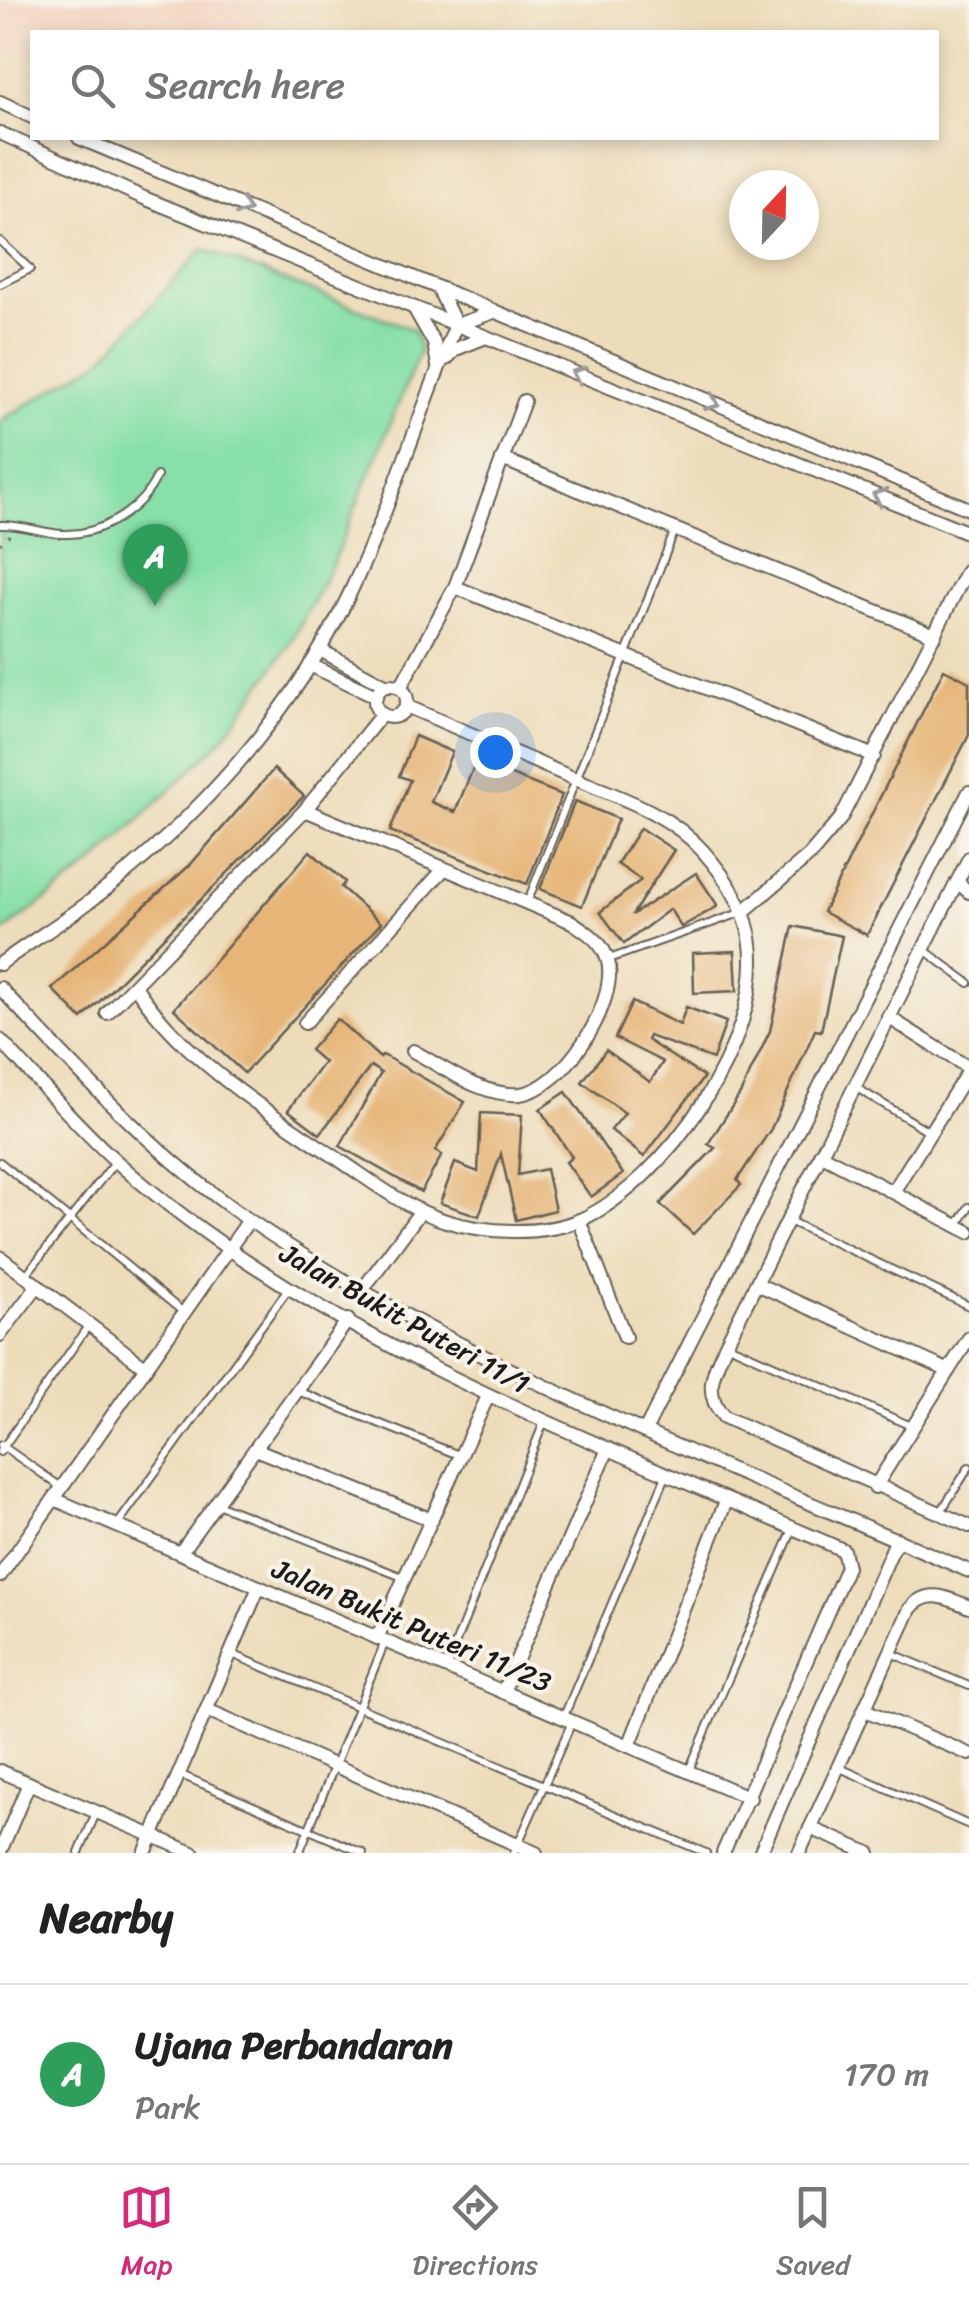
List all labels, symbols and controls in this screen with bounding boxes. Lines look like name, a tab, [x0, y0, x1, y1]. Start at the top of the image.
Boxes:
search box	[30, 30, 939, 140]
text: Search here	[145, 52, 345, 119]
icon: search	[65, 58, 120, 113]
north arrow	[729, 170, 819, 260]
one-way arrow	[235, 197, 252, 217]
one-way arrow	[570, 366, 588, 386]
one-way arrow	[703, 391, 721, 411]
one-way arrow	[871, 488, 888, 508]
pin: A	[122, 524, 188, 606]
your location	[470, 727, 521, 778]
street label: Jalan Bukit Puteri 11/1	[270, 1229, 539, 1408]
street label: Jalan Bukit Puteri 11/23	[264, 1544, 559, 1707]
text: Nearby	[40, 1881, 173, 1955]
text: Ujana Perbandaran	[135, 2012, 453, 2079]
text: A	[62, 2046, 83, 2103]
text: 170 m	[844, 2046, 929, 2103]
text: Park	[135, 2079, 201, 2136]
tab: Map	[119, 2180, 174, 2289]
tab: Directions	[412, 2180, 538, 2289]
tab: Saved	[776, 2180, 850, 2289]

